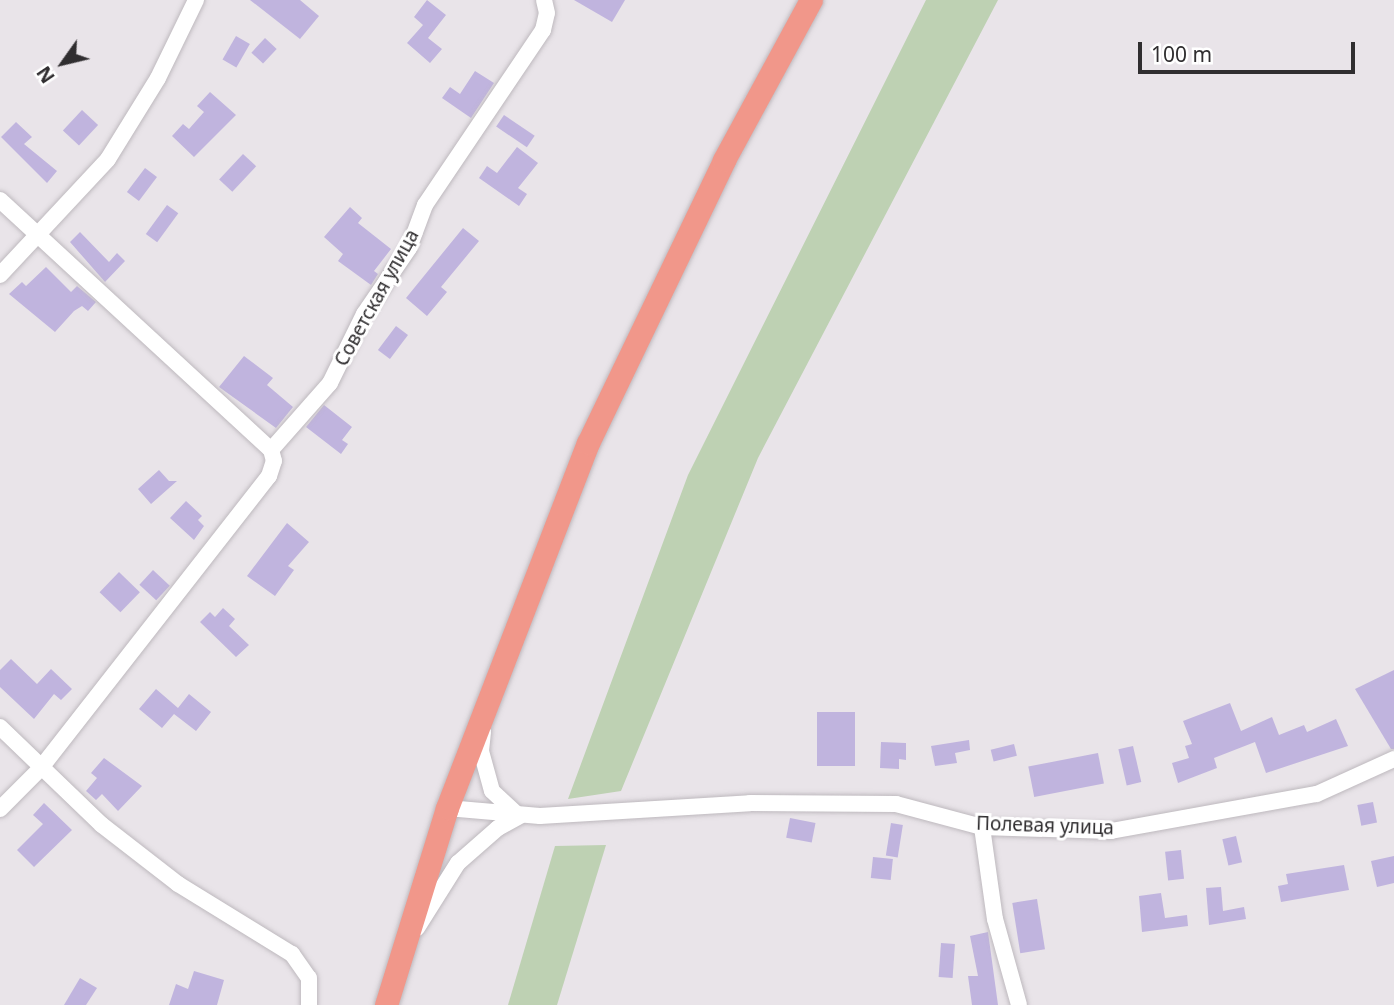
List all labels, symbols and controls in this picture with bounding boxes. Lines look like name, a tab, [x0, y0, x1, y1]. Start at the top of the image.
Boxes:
north arrow	[28, 28, 98, 98]
scale bar	[1142, 28, 1359, 72]
text: 100 m	[1151, 40, 1212, 68]
text: N	[30, 61, 61, 88]
street label: Советская улица	[330, 226, 424, 370]
street label: Полевая улица	[976, 812, 1114, 840]

